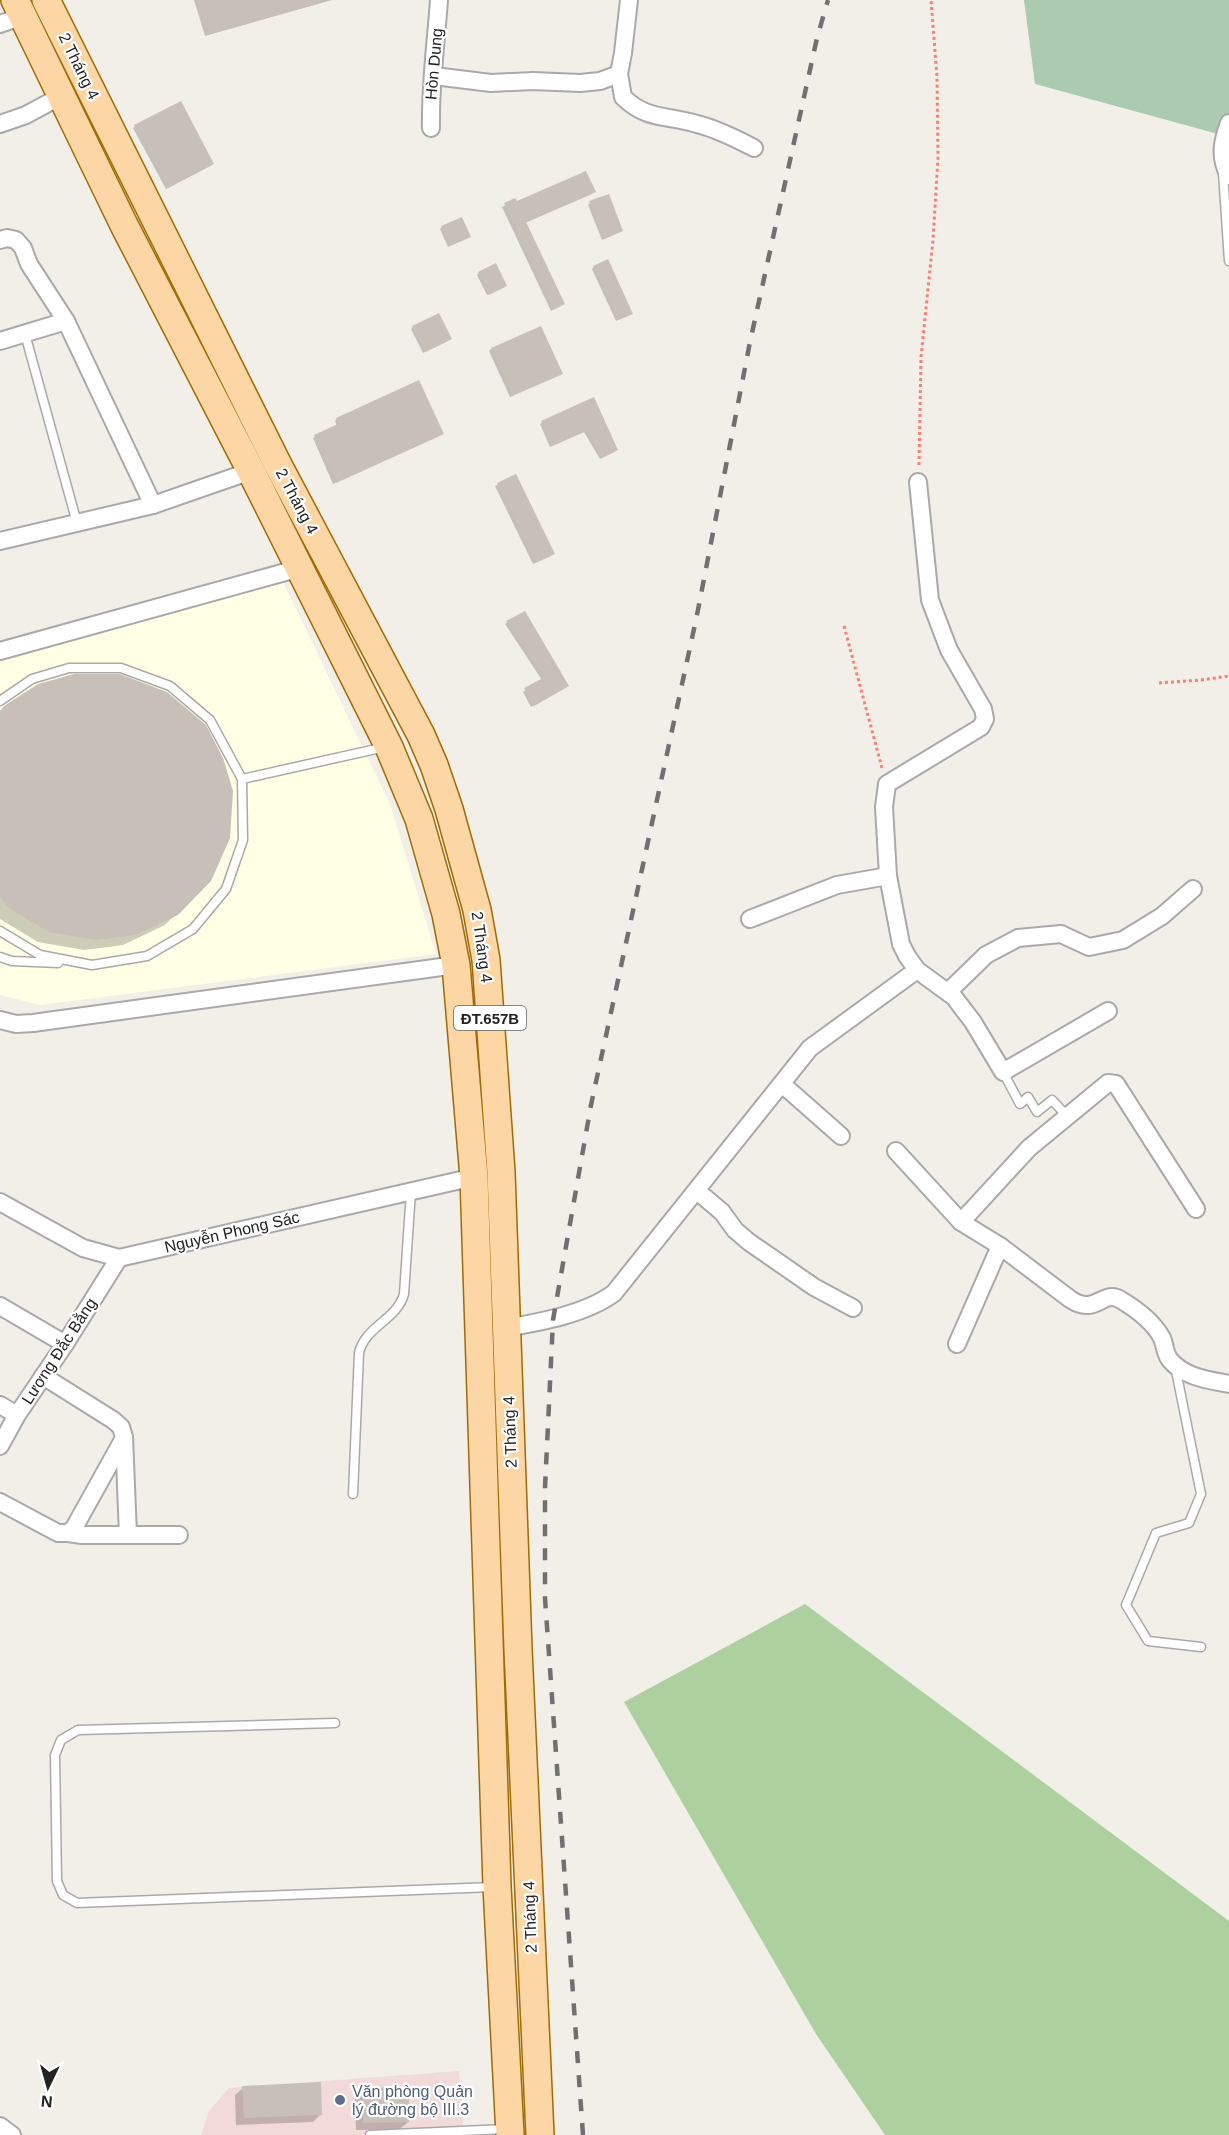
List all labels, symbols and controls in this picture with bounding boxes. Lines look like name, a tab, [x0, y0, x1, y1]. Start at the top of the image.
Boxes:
street label: Hòn Dung	[422, 27, 446, 101]
street label: 2 Tháng 4	[56, 30, 102, 102]
street label: 2 Tháng 4	[273, 465, 321, 537]
street label: 2 Tháng 4	[469, 910, 495, 984]
road number: ĐT.657B	[454, 1006, 526, 1030]
street label: Nguyễn Phong Sác	[163, 1207, 301, 1256]
street label: Lương Đắc Bằng	[18, 1294, 100, 1407]
street label: 2 Tháng 4	[500, 1396, 520, 1468]
street label: 2 Tháng 4	[520, 1881, 540, 1953]
north arrow	[18, 2057, 78, 2117]
place label: Văn phòng Quản lý đường bộ III.3	[352, 2083, 473, 2118]
text: N	[40, 2092, 53, 2110]
marker: Văn phòng Quản lý đường bộ III.3	[333, 2093, 347, 2107]

